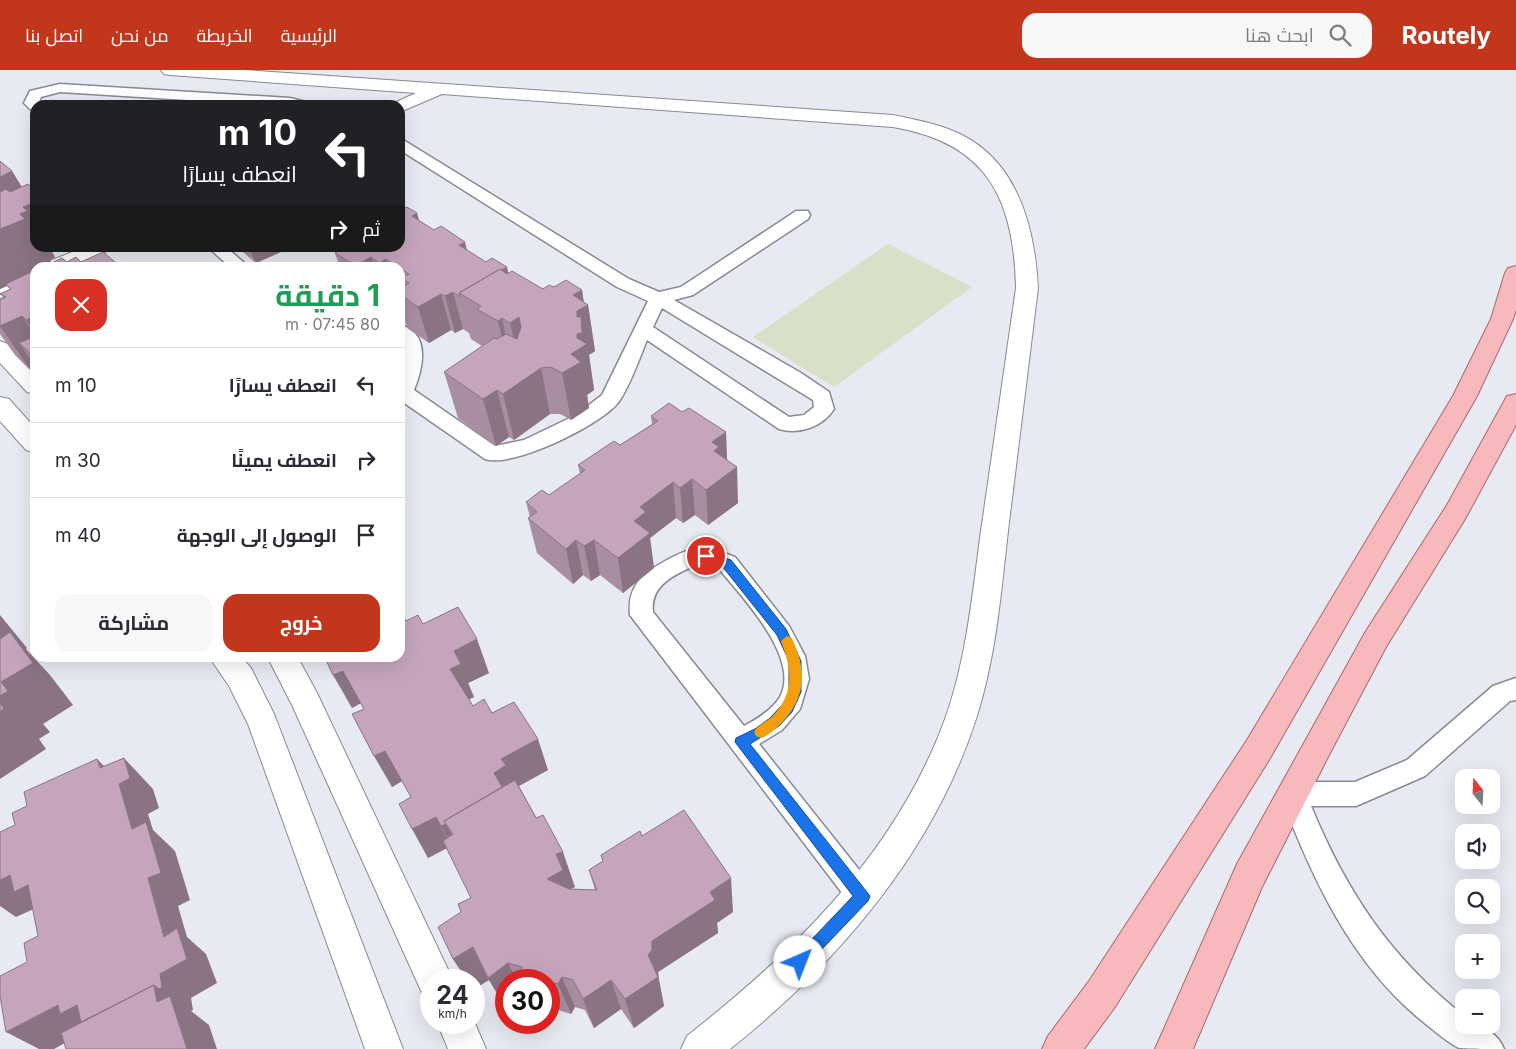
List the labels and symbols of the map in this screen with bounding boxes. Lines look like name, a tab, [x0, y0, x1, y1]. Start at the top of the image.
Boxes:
pin	[685, 535, 727, 577]
north arrow	[1455, 769, 1500, 814]
position arrow	[773, 935, 825, 987]
speed limit sign: 30	[495, 969, 560, 1034]

